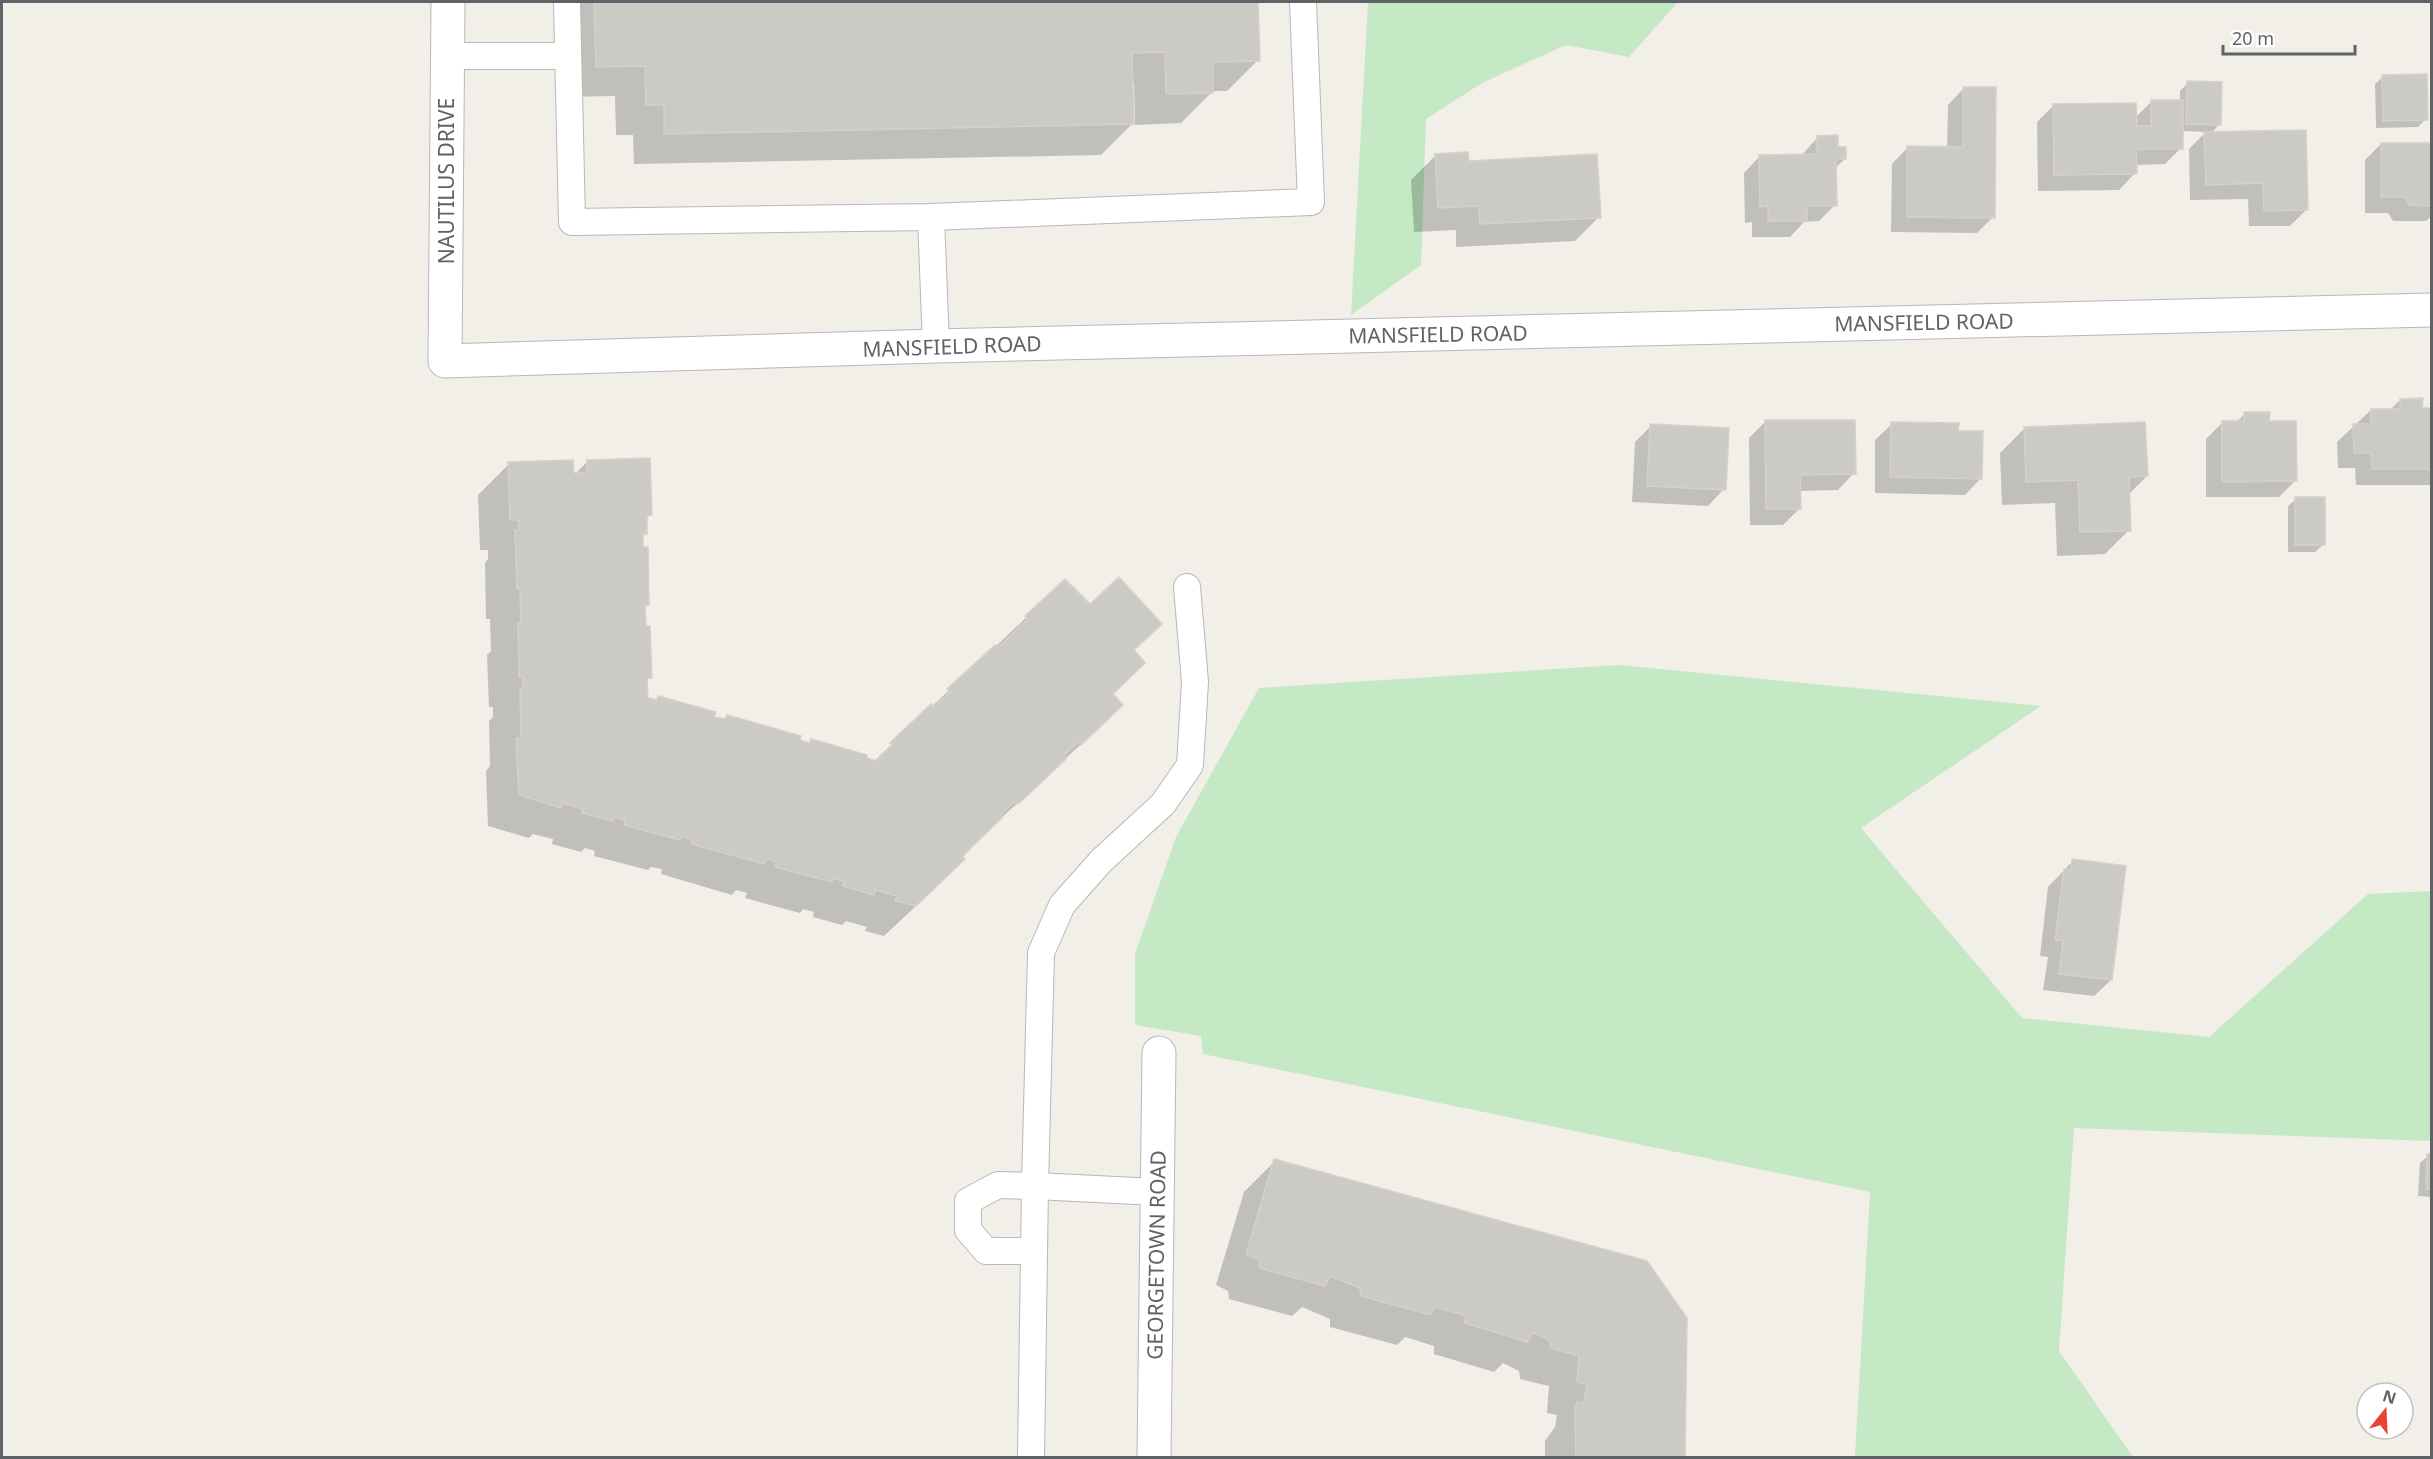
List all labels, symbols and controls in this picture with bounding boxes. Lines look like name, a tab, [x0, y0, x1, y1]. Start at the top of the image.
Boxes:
scale bar	[2223, 18, 2355, 56]
text: 20 m	[2232, 26, 2274, 50]
street label: NAUTILUS DRIVE	[432, 98, 460, 264]
street label: MANSFIELD ROAD	[1834, 306, 2014, 338]
street label: MANSFIELD ROAD	[1348, 318, 1528, 350]
street label: MANSFIELD ROAD	[862, 329, 1042, 363]
street label: GEORGETOWN ROAD	[1140, 1150, 1172, 1360]
north arrow	[2355, 1381, 2415, 1441]
text: N	[2380, 1384, 2399, 1409]

